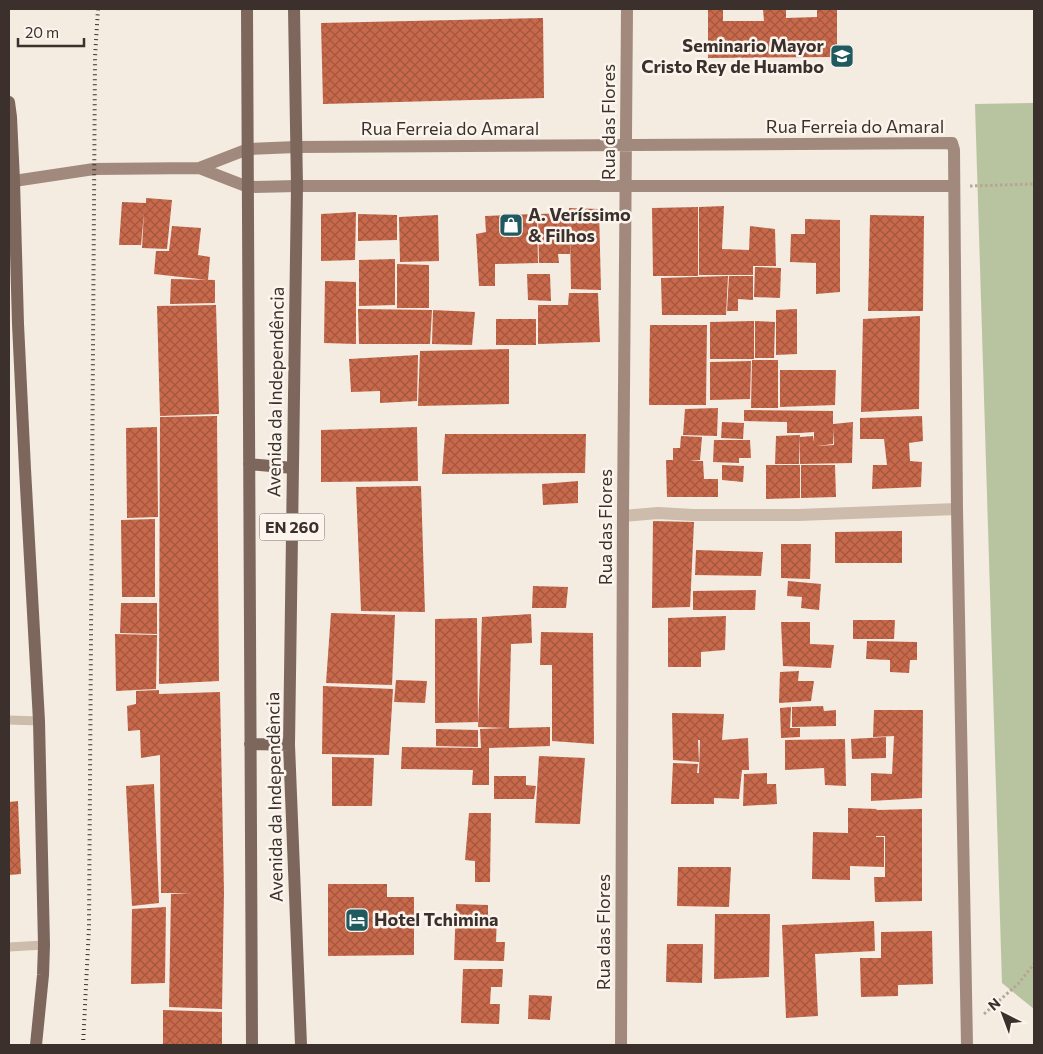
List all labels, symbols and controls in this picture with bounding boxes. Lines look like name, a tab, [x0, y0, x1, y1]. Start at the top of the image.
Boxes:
scale bar	[18, 15, 84, 47]
text: 20 m	[25, 23, 59, 41]
place label: Seminario Mayor Cristo Rey de Huambo	[641, 34, 825, 77]
school or university icon: Seminario Mayor Cristo Rey de Huambo	[829, 43, 855, 69]
street label: Rua das Flores	[597, 64, 619, 180]
street label: Rua Ferreia do Amaral	[766, 115, 944, 137]
street label: Rua Ferreia do Amaral	[361, 117, 539, 139]
place label: A. Veríssimo & Filhos	[528, 203, 631, 246]
shop icon: A. Veríssimo & Filhos	[498, 212, 524, 238]
street label: Avenida da Independência	[262, 287, 288, 497]
street label: Rua das Flores	[594, 469, 616, 585]
road number: EN 260	[260, 514, 324, 540]
street label: Avenida da Independência	[261, 692, 287, 902]
street label: Rua das Flores	[592, 874, 614, 990]
hotel icon: Hotel Tchimina	[344, 907, 370, 933]
place label: Hotel Tchimina	[374, 908, 499, 930]
north arrow	[978, 989, 1028, 1039]
text: N	[984, 994, 1004, 1014]

